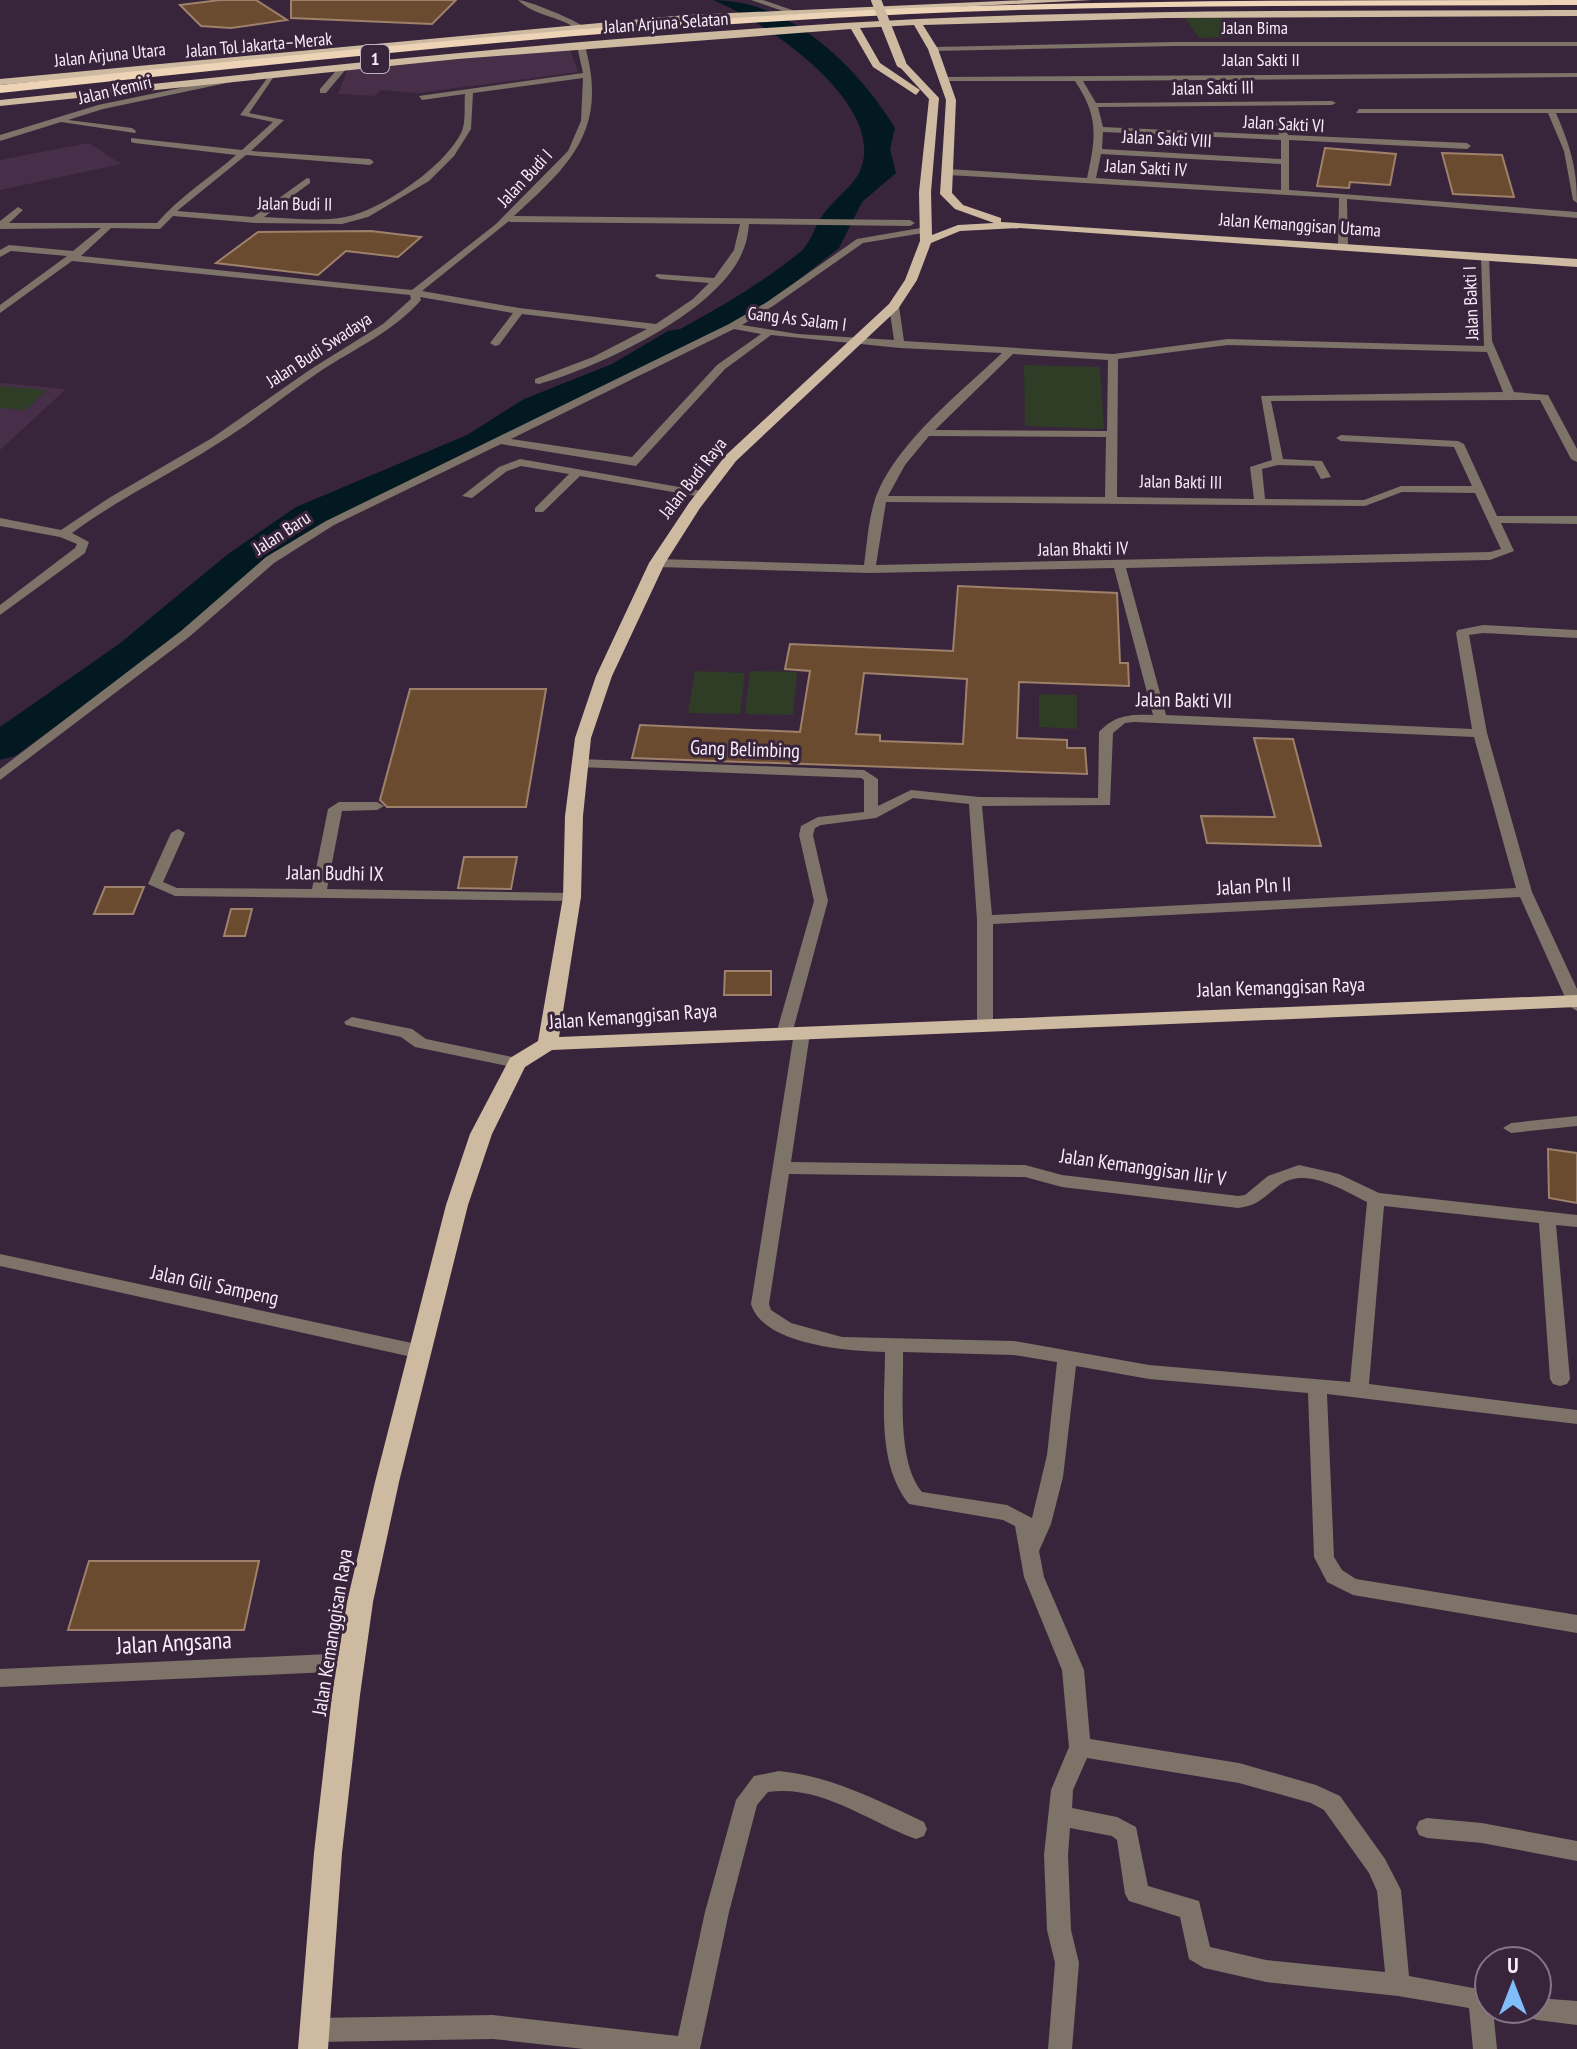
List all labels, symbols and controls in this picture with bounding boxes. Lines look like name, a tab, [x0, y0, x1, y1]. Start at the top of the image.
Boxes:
street label: Jalan Arjuna Selatan	[602, 7, 729, 38]
street label: Jalan Bima	[1221, 16, 1288, 39]
street label: Jalan Tol Jakarta–Merak	[184, 27, 333, 62]
street label: Jalan Arjuna Utara	[52, 37, 167, 72]
road number: 1	[361, 45, 389, 73]
street label: Jalan Sakti II	[1221, 48, 1300, 71]
street label: Jalan Kemiri	[75, 70, 154, 109]
street label: Jalan Sakti III	[1171, 75, 1254, 100]
street label: Jalan Sakti VI	[1242, 110, 1325, 137]
street label: Jalan Sakti VIII	[1121, 125, 1212, 152]
street label: Jalan Budi I	[491, 144, 557, 212]
street label: Jalan Sakti IV	[1104, 154, 1188, 181]
street label: Jalan Budi II	[256, 191, 333, 216]
street label: Jalan Kemanggisan Utama	[1217, 207, 1382, 242]
street label: Jalan Bakti I	[1458, 266, 1483, 341]
street label: Gang As Salam I	[746, 301, 848, 336]
street label: Jalan Budi Swadaya	[261, 307, 376, 393]
street label: Jalan Budi Raya	[653, 433, 731, 523]
street label: Jalan Bakti III	[1139, 469, 1222, 494]
street label: Jalan Baru	[248, 506, 314, 560]
street label: Jalan Bhakti IV	[1037, 536, 1129, 561]
street label: Jalan Bakti VII	[1135, 686, 1232, 714]
street label: Gang Belimbing	[690, 734, 800, 764]
street label: Jalan Budhi IX	[285, 859, 384, 887]
street label: Jalan Pln II	[1215, 871, 1292, 901]
street label: Jalan Kemanggisan Raya	[1196, 971, 1365, 1003]
street label: Jalan Kemanggisan Raya	[547, 997, 718, 1035]
street label: Jalan Kemanggisan Ilir V	[1057, 1142, 1228, 1192]
street label: Jalan Gili Sampeng	[148, 1259, 281, 1311]
street label: Jalan Kemanggisan Raya	[306, 1547, 358, 1718]
street label: Jalan Angsana	[114, 1624, 233, 1661]
north arrow	[1473, 1945, 1553, 2025]
text: U	[1507, 1951, 1519, 1979]

